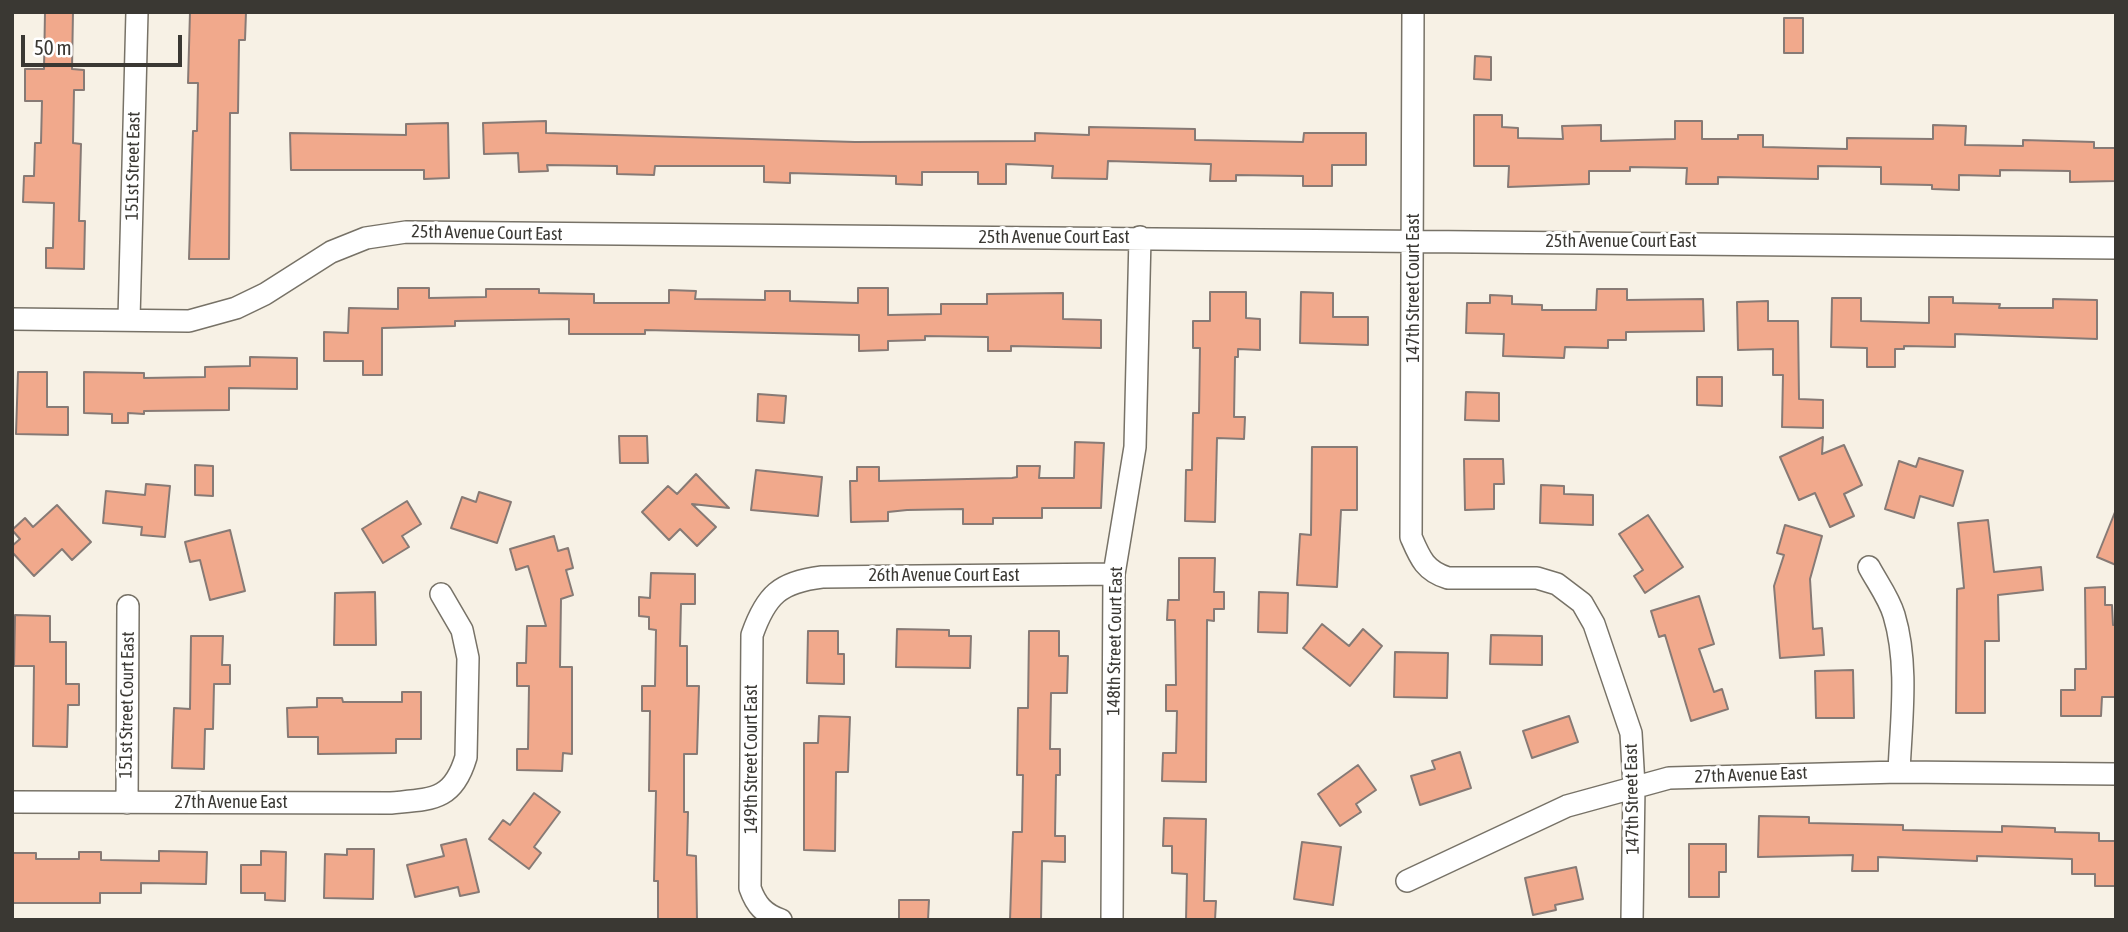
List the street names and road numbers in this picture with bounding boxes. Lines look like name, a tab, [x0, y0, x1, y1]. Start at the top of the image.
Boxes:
street label: 151st Street East	[121, 111, 145, 221]
street label: 147th Street Court East	[1402, 213, 1424, 363]
street label: 25th Avenue Court East	[411, 221, 563, 245]
street label: 25th Avenue Court East	[978, 226, 1130, 248]
street label: 25th Avenue Court East	[1545, 230, 1697, 252]
street label: 26th Avenue Court East	[868, 564, 1020, 586]
street label: 148th Street Court East	[1103, 566, 1127, 716]
street label: 151st Street Court East	[115, 631, 139, 779]
street label: 149th Street Court East	[740, 684, 762, 834]
street label: 147th Street East	[1620, 743, 1644, 855]
street label: 27th Avenue East	[1694, 762, 1808, 788]
street label: 27th Avenue East	[174, 791, 288, 813]

